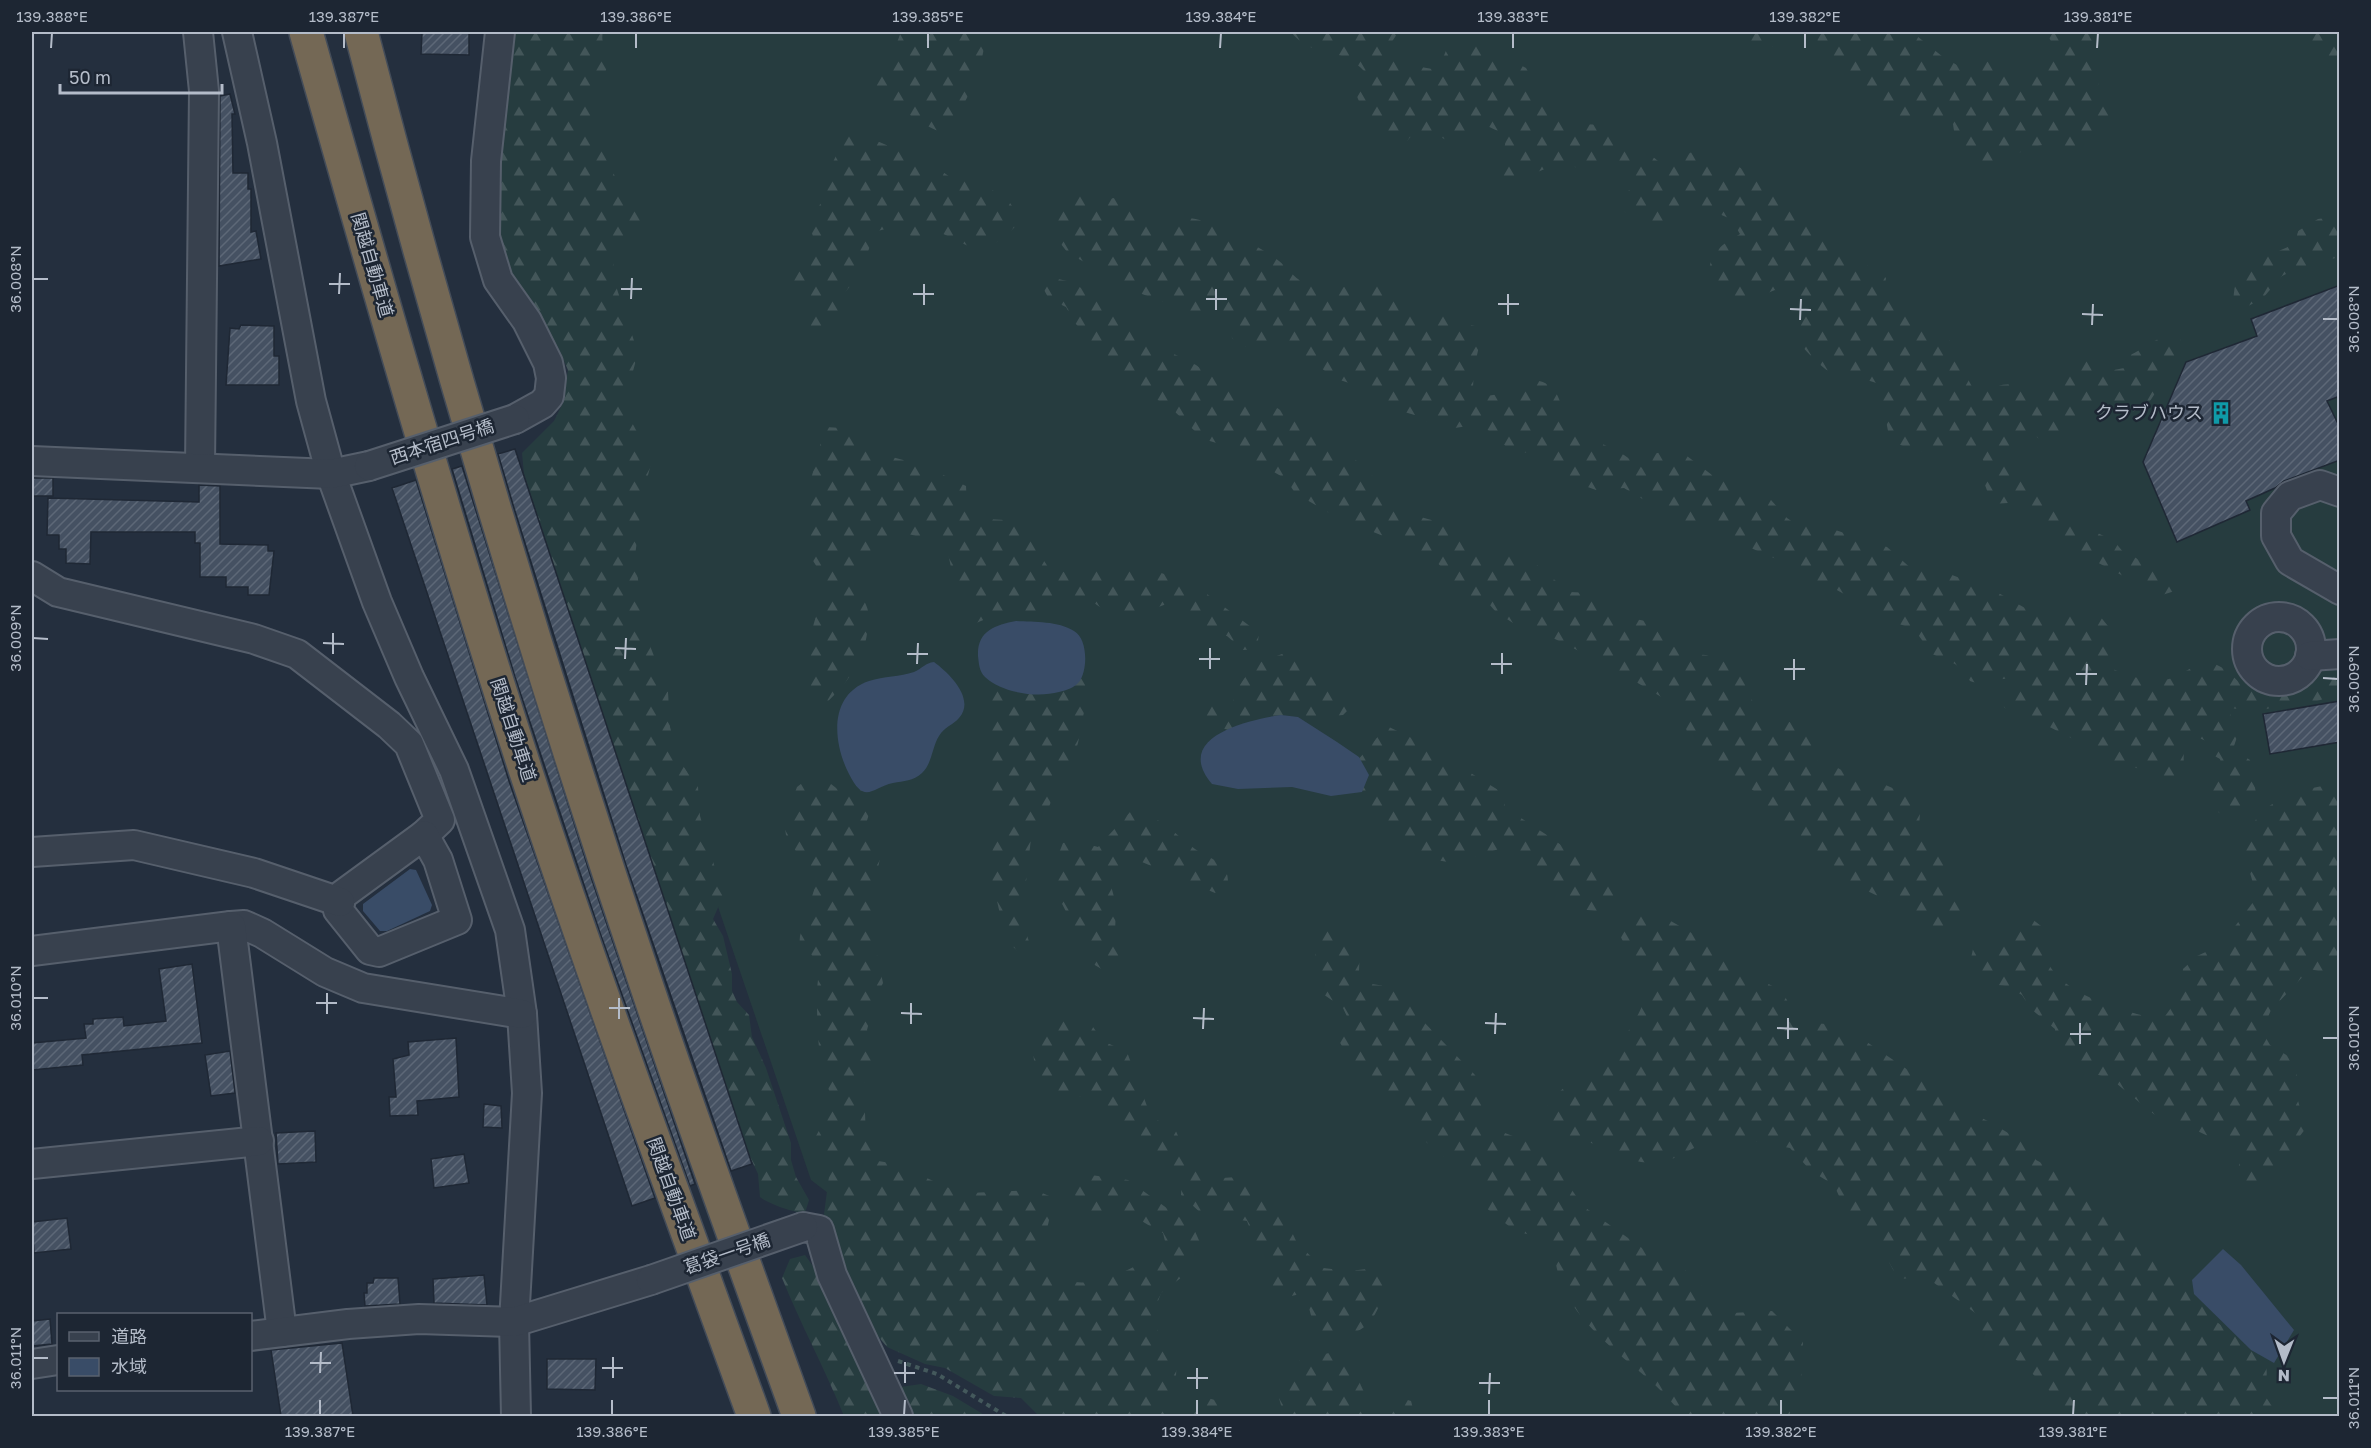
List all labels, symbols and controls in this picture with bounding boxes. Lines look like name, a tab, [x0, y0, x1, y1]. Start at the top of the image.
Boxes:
text: 139.388°E	[16, 7, 88, 25]
text: 139.387°E	[309, 7, 379, 25]
text: 139.386°E	[600, 7, 672, 25]
text: 139.385°E	[892, 7, 964, 25]
text: 139.384°E	[1186, 7, 1256, 25]
text: 139.383°E	[1477, 7, 1549, 25]
text: 139.382°E	[1769, 7, 1841, 25]
text: 139.381°E	[2064, 7, 2132, 25]
scale bar	[60, 57, 222, 95]
text: 50 m	[69, 66, 111, 88]
street label: 関越自動車道	[348, 210, 398, 320]
text: 36.008°N	[6, 245, 24, 313]
text: 36.008°N	[2344, 285, 2362, 353]
building icon: クラブハウス	[2208, 400, 2234, 426]
place label: クラブハウス	[2095, 401, 2203, 423]
street label: 西本宿四号橋	[387, 414, 496, 468]
text: 36.009°N	[6, 604, 24, 672]
text: 36.009°N	[2344, 645, 2362, 713]
street label: 関越自動車道	[487, 675, 541, 784]
text: 36.010°N	[6, 965, 24, 1031]
text: 36.010°N	[2344, 1005, 2362, 1071]
street label: 関越自動車道	[643, 1134, 701, 1243]
street label: 葛袋一号橋	[681, 1228, 773, 1278]
legend	[57, 1313, 252, 1391]
text: 道路	[111, 1325, 147, 1347]
text: 36.011°N	[6, 1327, 24, 1389]
north arrow	[2254, 1331, 2314, 1391]
text: 水域	[111, 1355, 147, 1377]
text: N	[2277, 1366, 2290, 1386]
text: 36.011°N	[2344, 1367, 2362, 1429]
text: 139.387°E	[285, 1422, 355, 1440]
text: 139.386°E	[576, 1422, 648, 1440]
text: 139.385°E	[868, 1422, 940, 1440]
text: 139.384°E	[1162, 1422, 1232, 1440]
text: 139.383°E	[1453, 1422, 1525, 1440]
text: 139.382°E	[1745, 1422, 1817, 1440]
text: 139.381°E	[2039, 1422, 2107, 1440]

